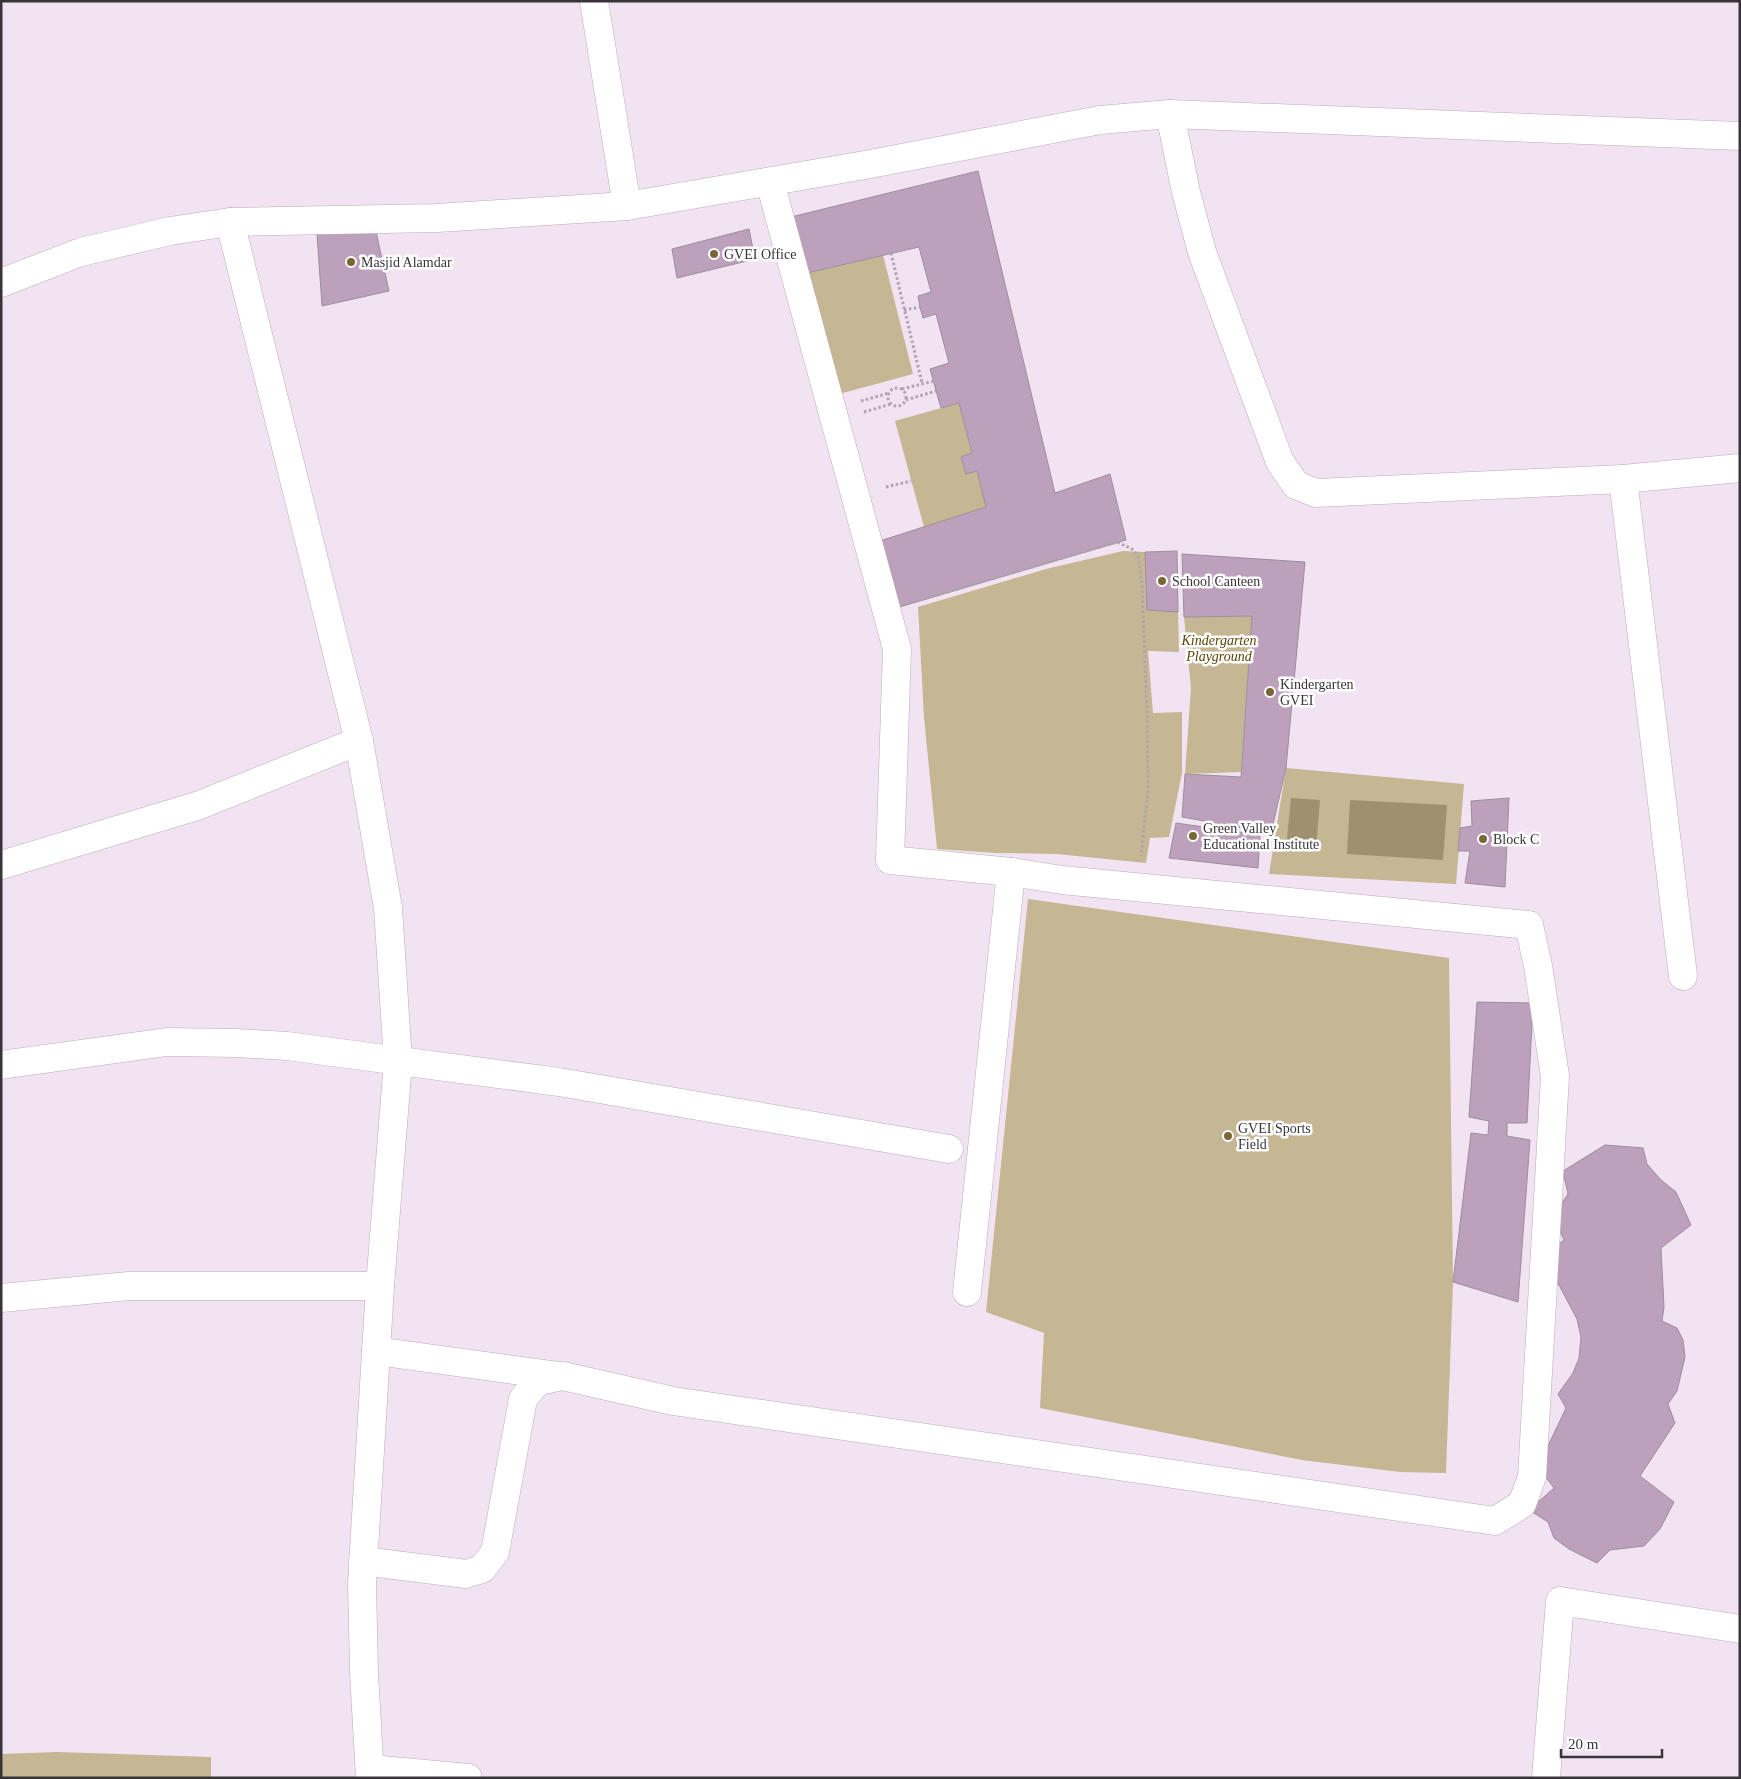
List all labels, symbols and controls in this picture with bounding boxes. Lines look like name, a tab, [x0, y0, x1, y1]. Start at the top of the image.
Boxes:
place label: GVEI Office	[724, 247, 796, 262]
marker: GVEI Office	[708, 248, 720, 260]
place label: Masjid Alamdar	[361, 255, 452, 270]
marker: Masjid Alamdar	[345, 256, 357, 268]
place label: School Canteen	[1172, 574, 1260, 589]
marker: School Canteen	[1156, 575, 1168, 587]
park label: Kindergarten Playground	[1181, 633, 1256, 664]
place label: Kindergarten GVEI	[1280, 677, 1354, 708]
marker: Kindergarten GVEI	[1264, 686, 1276, 698]
place label: Green Valley Educational Institute	[1203, 821, 1319, 852]
marker: Green Valley Educational Institute	[1187, 830, 1199, 842]
place label: Block C	[1493, 832, 1539, 847]
marker: Block C	[1477, 833, 1489, 845]
place label: GVEI Sports Field	[1238, 1121, 1311, 1152]
marker: GVEI Sports Field	[1222, 1130, 1234, 1142]
scale bar	[1561, 1726, 1662, 1758]
text: 20 m	[1568, 1736, 1599, 1752]

